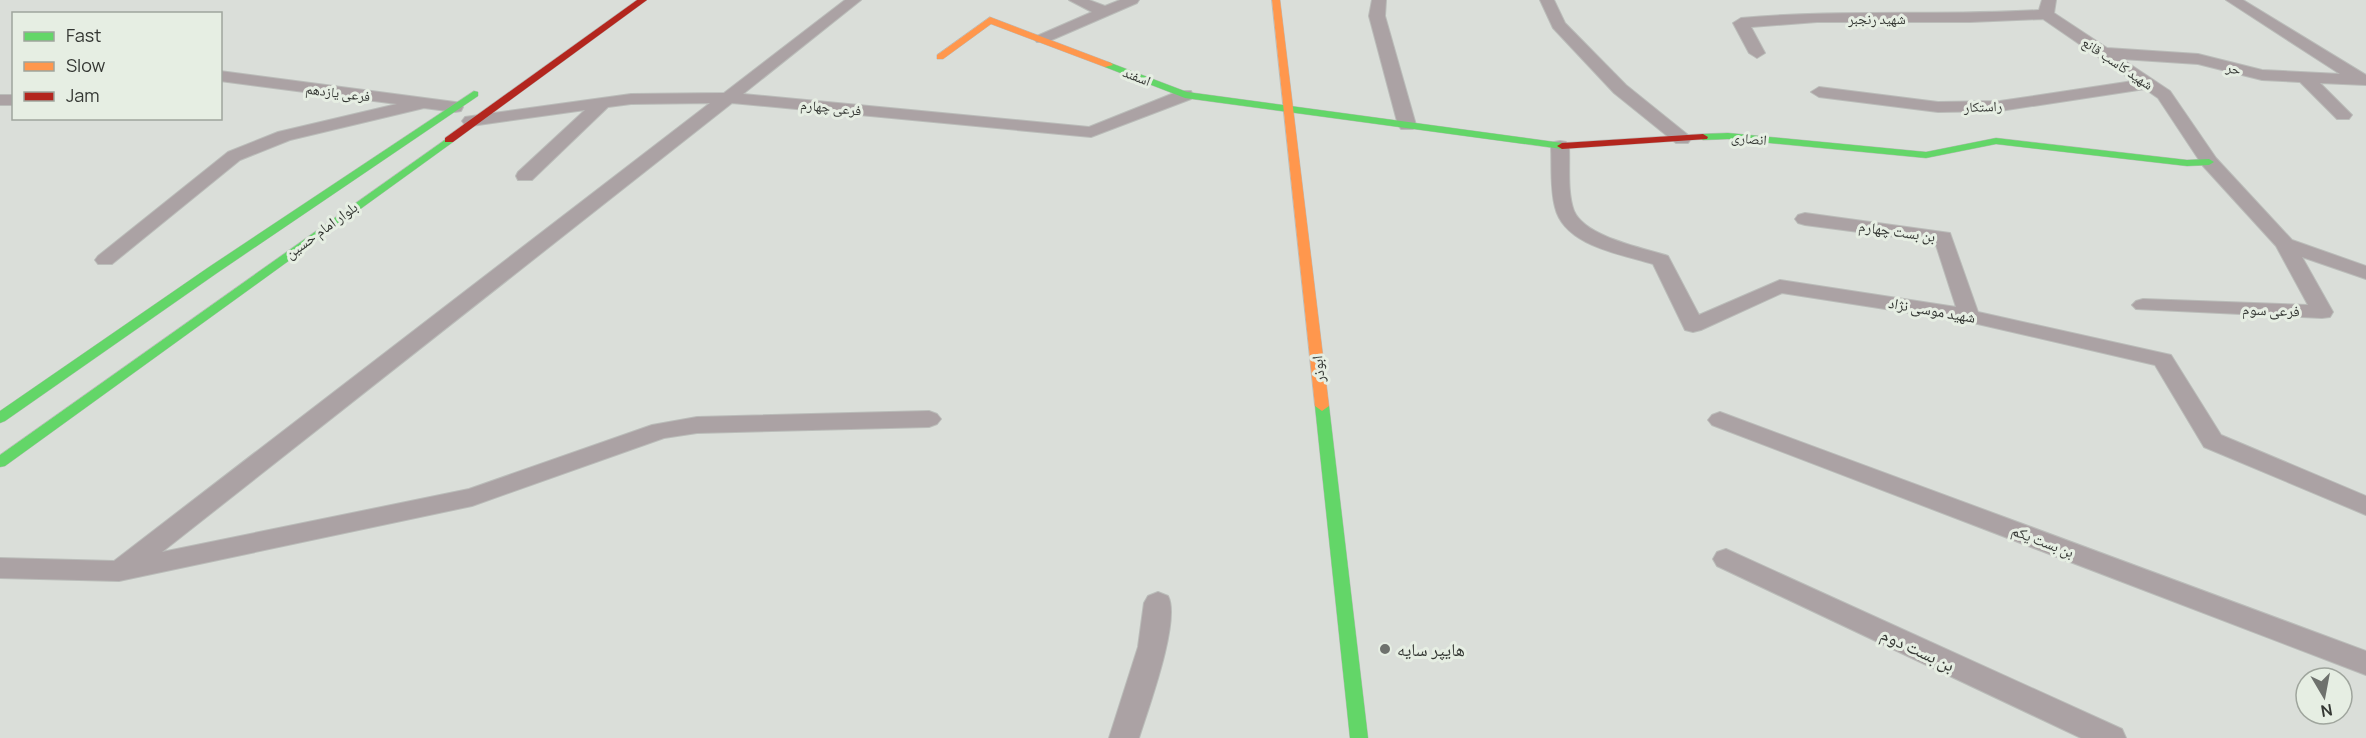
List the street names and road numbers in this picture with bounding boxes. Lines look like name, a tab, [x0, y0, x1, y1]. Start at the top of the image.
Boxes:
street label: شهید رنجبر	[1847, 9, 1906, 28]
street label: شهید کاسب قانع	[2078, 32, 2157, 95]
street label: حر	[2224, 57, 2243, 79]
street label: اسفند	[1120, 62, 1154, 90]
street label: فرعی یازدهم	[304, 79, 372, 106]
street label: فرعی چهارم	[800, 94, 862, 121]
street label: راستکار	[1962, 96, 2003, 116]
street label: انصاری	[1730, 127, 1768, 149]
street label: بلوار امام حسین	[280, 196, 362, 264]
street label: بن بست چهارم	[1857, 215, 1937, 247]
street label: شهید موسی نژاد	[1887, 292, 1977, 328]
street label: فرعی سوم	[2242, 299, 2300, 321]
street label: ابوذر	[1306, 355, 1330, 384]
street label: بن بست یکم	[2009, 520, 2077, 562]
street label: بن بست دوم	[1877, 621, 1959, 677]

